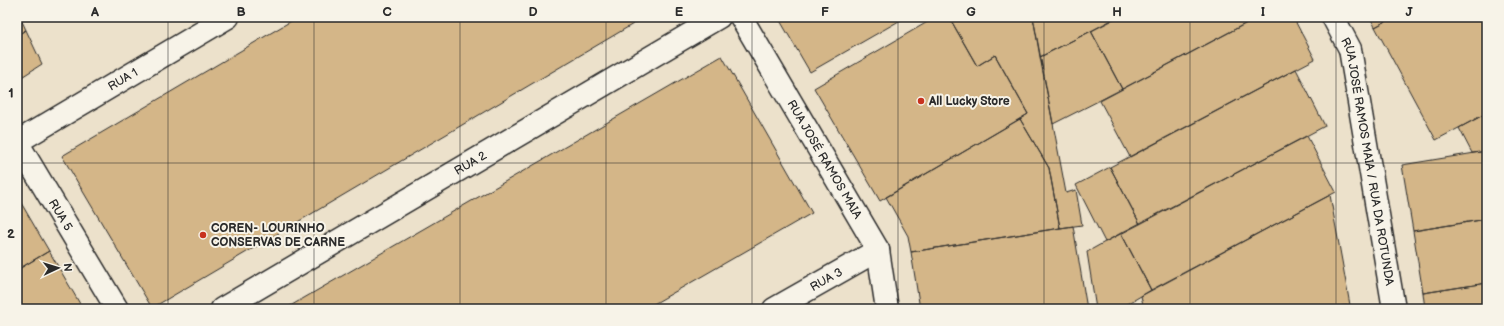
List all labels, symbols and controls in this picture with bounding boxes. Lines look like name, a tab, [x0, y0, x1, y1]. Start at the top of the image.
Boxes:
text: A	[90, 4, 99, 20]
text: B	[236, 4, 246, 20]
text: C	[382, 4, 392, 20]
text: D	[528, 4, 538, 20]
text: E	[675, 4, 684, 20]
text: F	[821, 4, 829, 20]
text: G	[966, 4, 976, 20]
text: H	[1112, 4, 1122, 20]
text: I	[1261, 4, 1265, 20]
text: J	[1405, 4, 1413, 20]
street label: RUA JOSÉ RAMOS MAIA / RUA DA ROTUNDA	[1338, 35, 1397, 287]
street label: RUA 1	[105, 65, 141, 94]
text: 1	[8, 85, 14, 101]
place label: All Lucky Store	[928, 94, 1010, 109]
marker: All Lucky Store	[916, 96, 926, 106]
street label: RUA JOSÉ RAMOS MAIA	[784, 97, 866, 222]
street label: RUA 2	[452, 148, 489, 178]
street label: RUA 5	[45, 196, 76, 234]
place label: COREN- LOURINHO CONSERVAS DE CARNE	[211, 221, 345, 250]
text: 2	[7, 226, 15, 242]
marker: COREN- LOURINHO CONSERVAS DE CARNE	[198, 230, 208, 240]
north arrow	[38, 248, 78, 288]
text: N	[61, 263, 74, 272]
street label: RUA 3	[807, 264, 845, 295]

